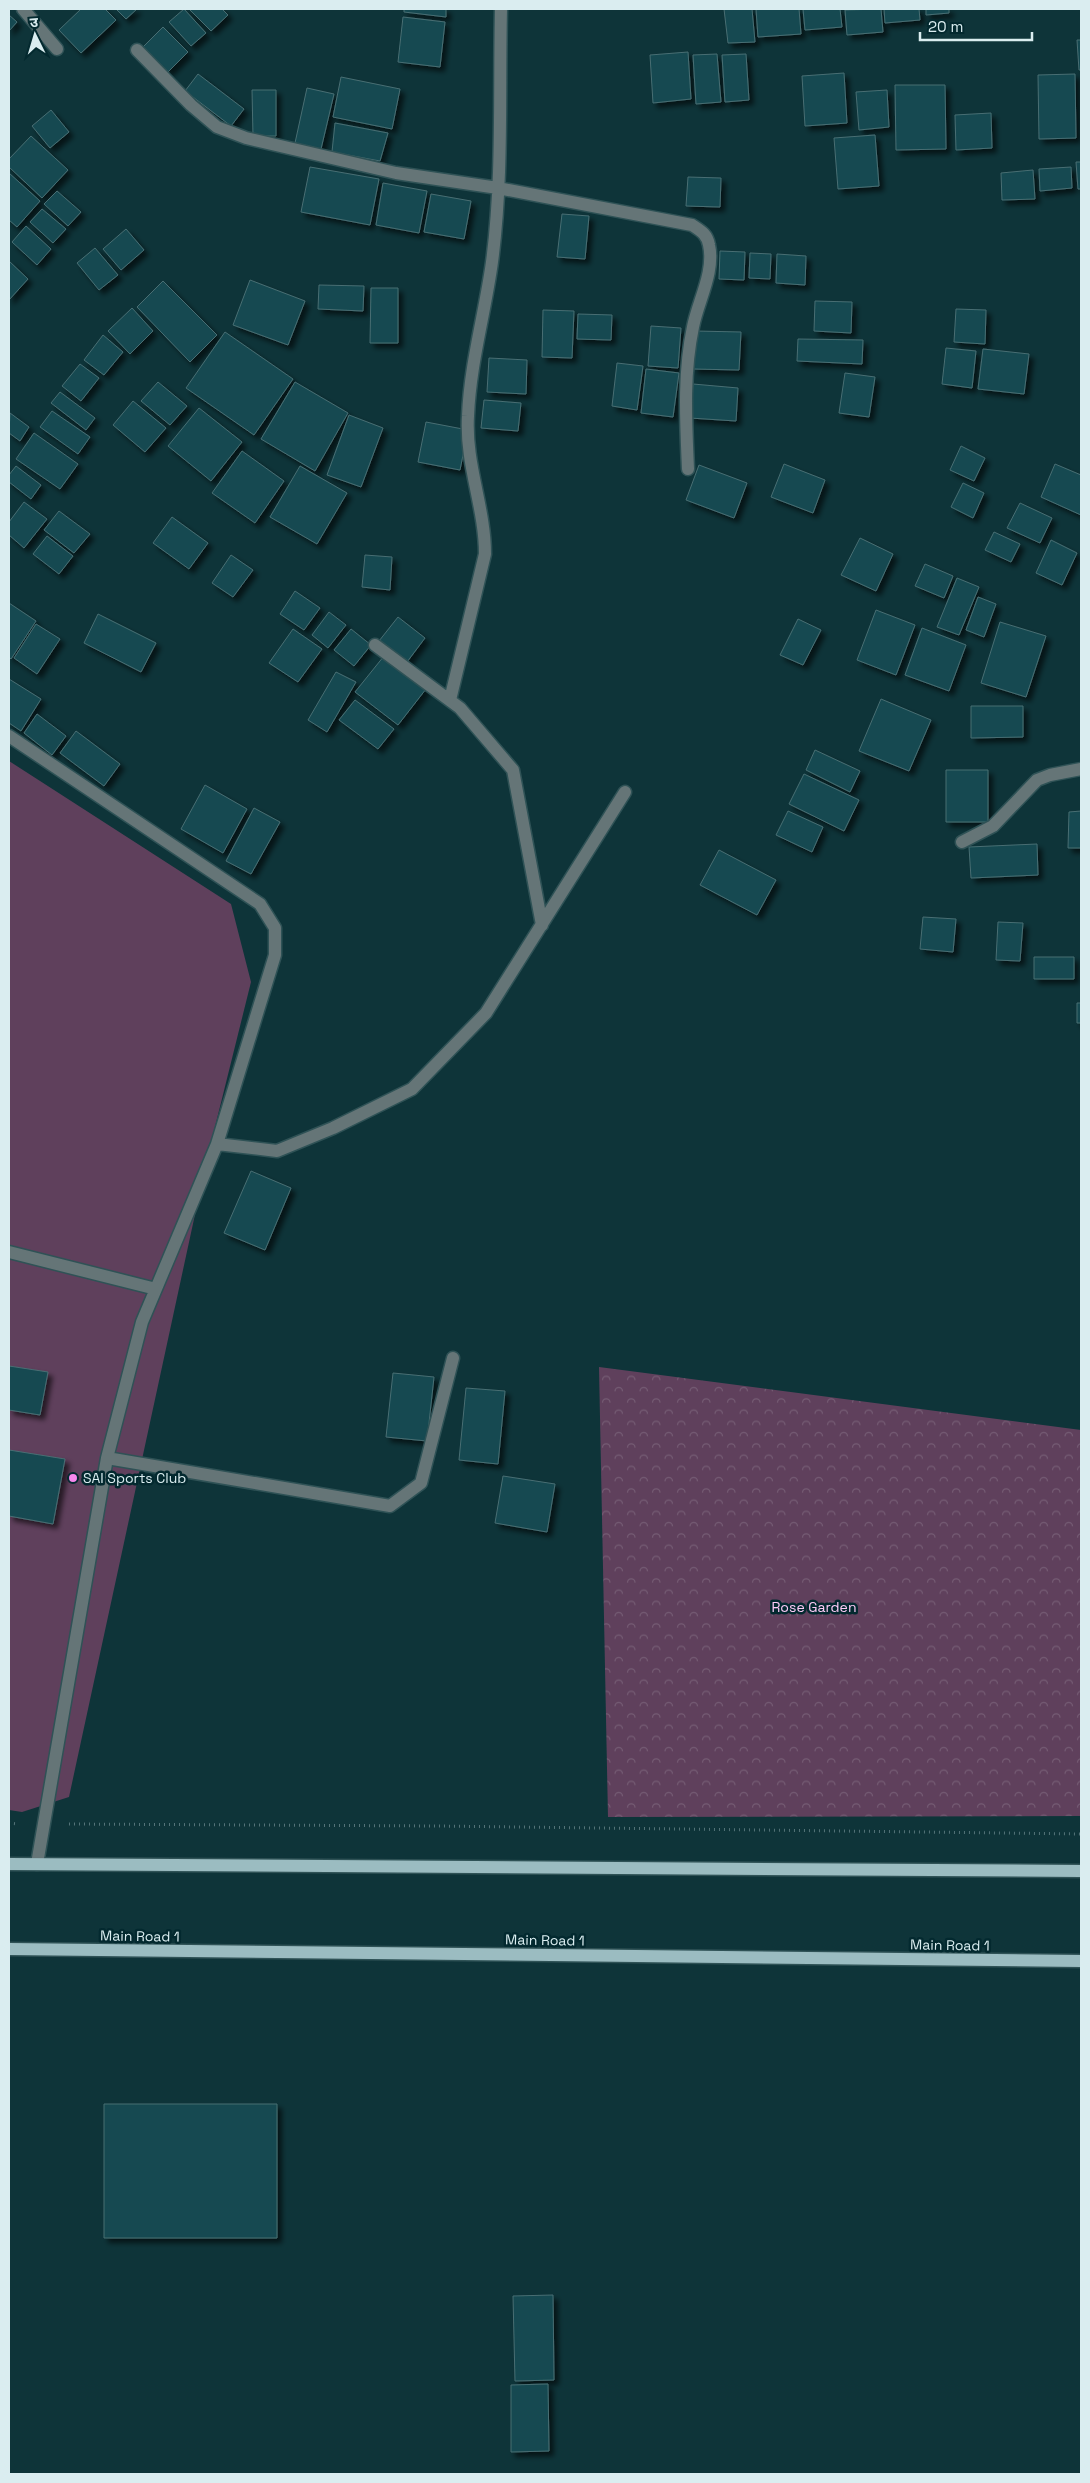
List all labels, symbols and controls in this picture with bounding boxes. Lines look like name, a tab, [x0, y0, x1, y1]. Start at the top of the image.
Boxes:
north arrow	[10, 10, 60, 60]
scale bar	[920, 10, 1032, 42]
text: उ	[29, 13, 40, 31]
text: 20 m	[928, 17, 963, 36]
place label: SAI Sports Club	[83, 1469, 186, 1487]
marker: SAI Sports Club	[67, 1472, 79, 1484]
park label: Rose Garden	[772, 1598, 856, 1616]
street label: Main Road 1	[100, 1926, 180, 1946]
street label: Main Road 1	[505, 1930, 585, 1950]
street label: Main Road 1	[910, 1935, 990, 1955]

